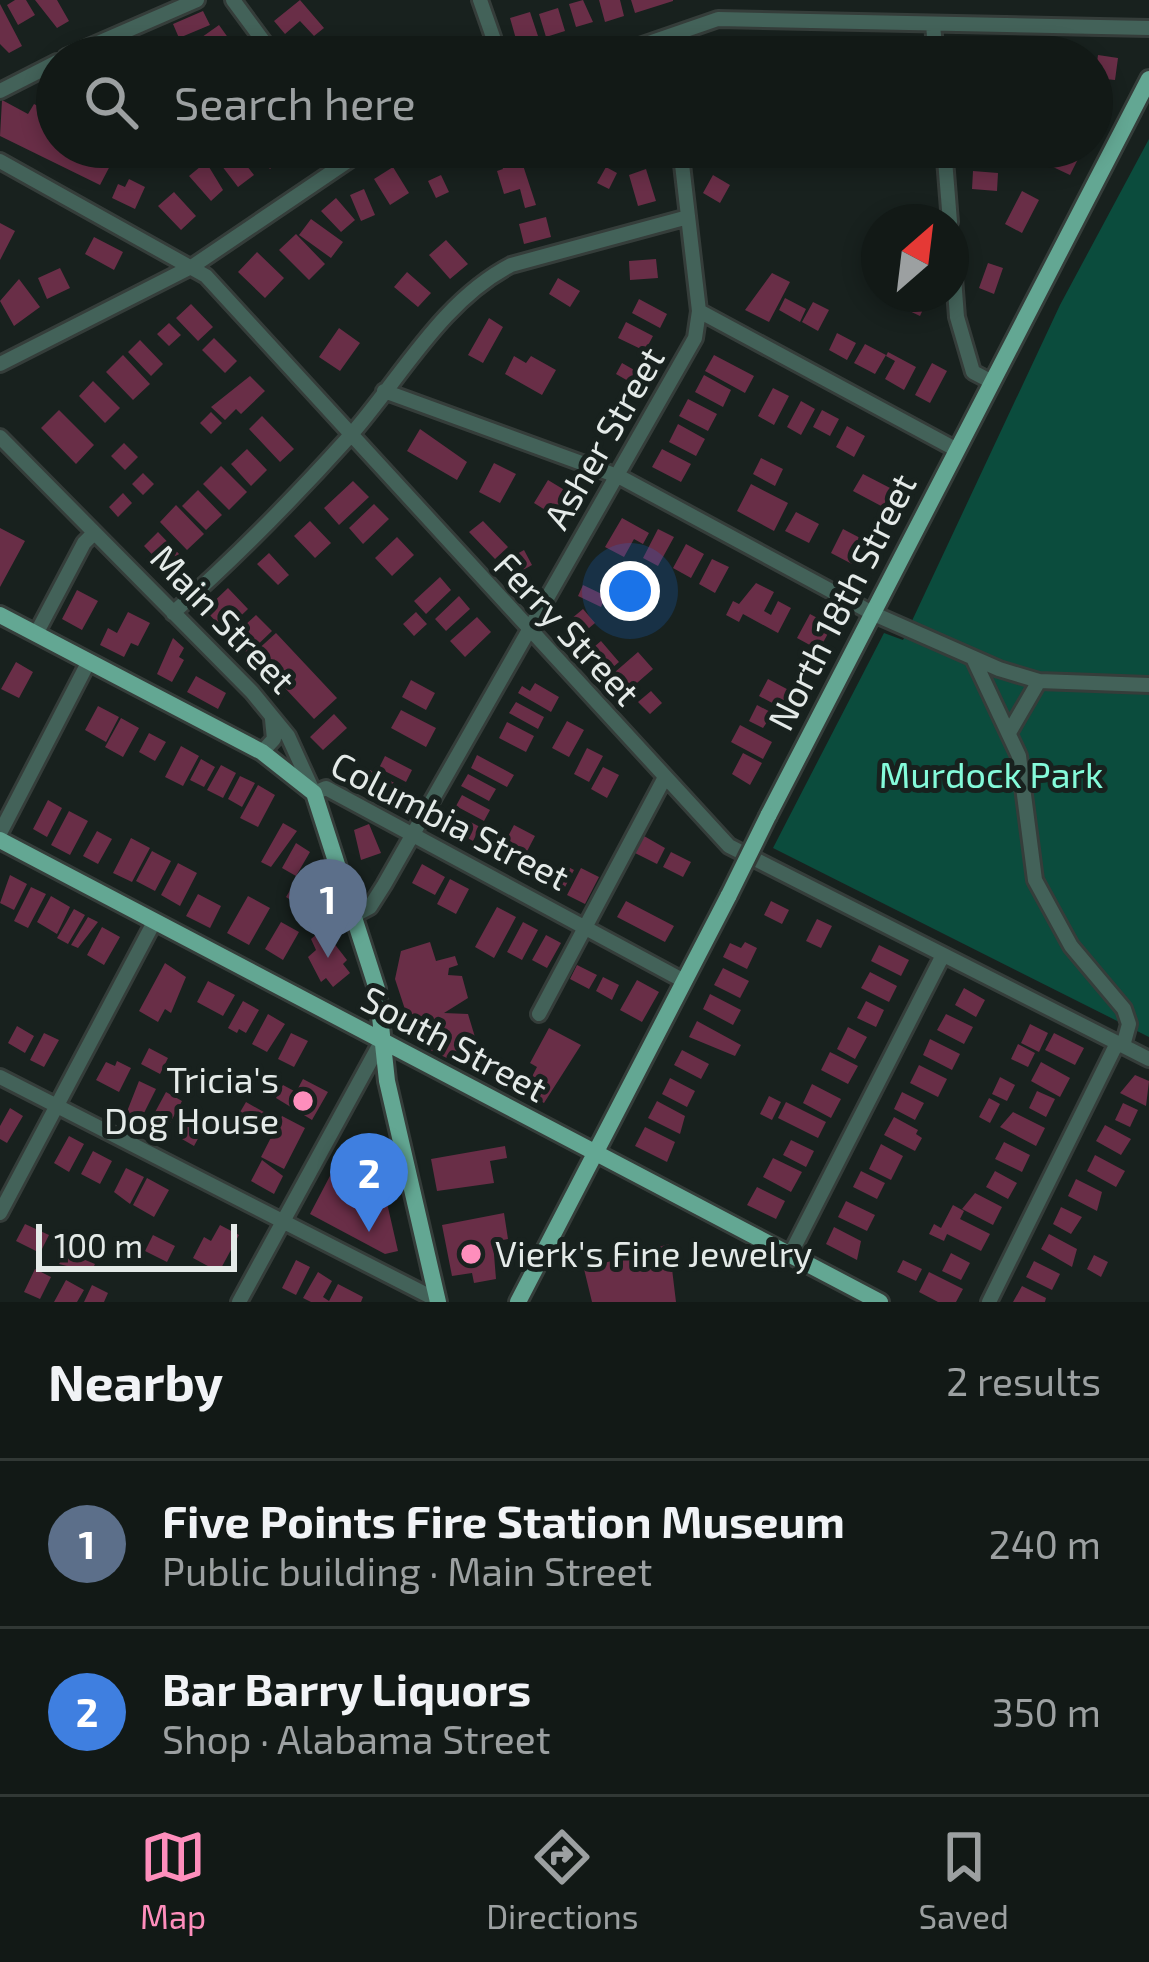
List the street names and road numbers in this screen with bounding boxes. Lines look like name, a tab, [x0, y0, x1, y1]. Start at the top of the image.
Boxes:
street label: Asher Street	[533, 339, 672, 536]
street label: North 18th Street	[758, 466, 924, 737]
street label: Main Street	[143, 535, 305, 701]
street label: Ferry Street	[486, 543, 650, 713]
street label: Columbia Street	[325, 741, 577, 898]
street label: South Street	[355, 976, 555, 1110]

